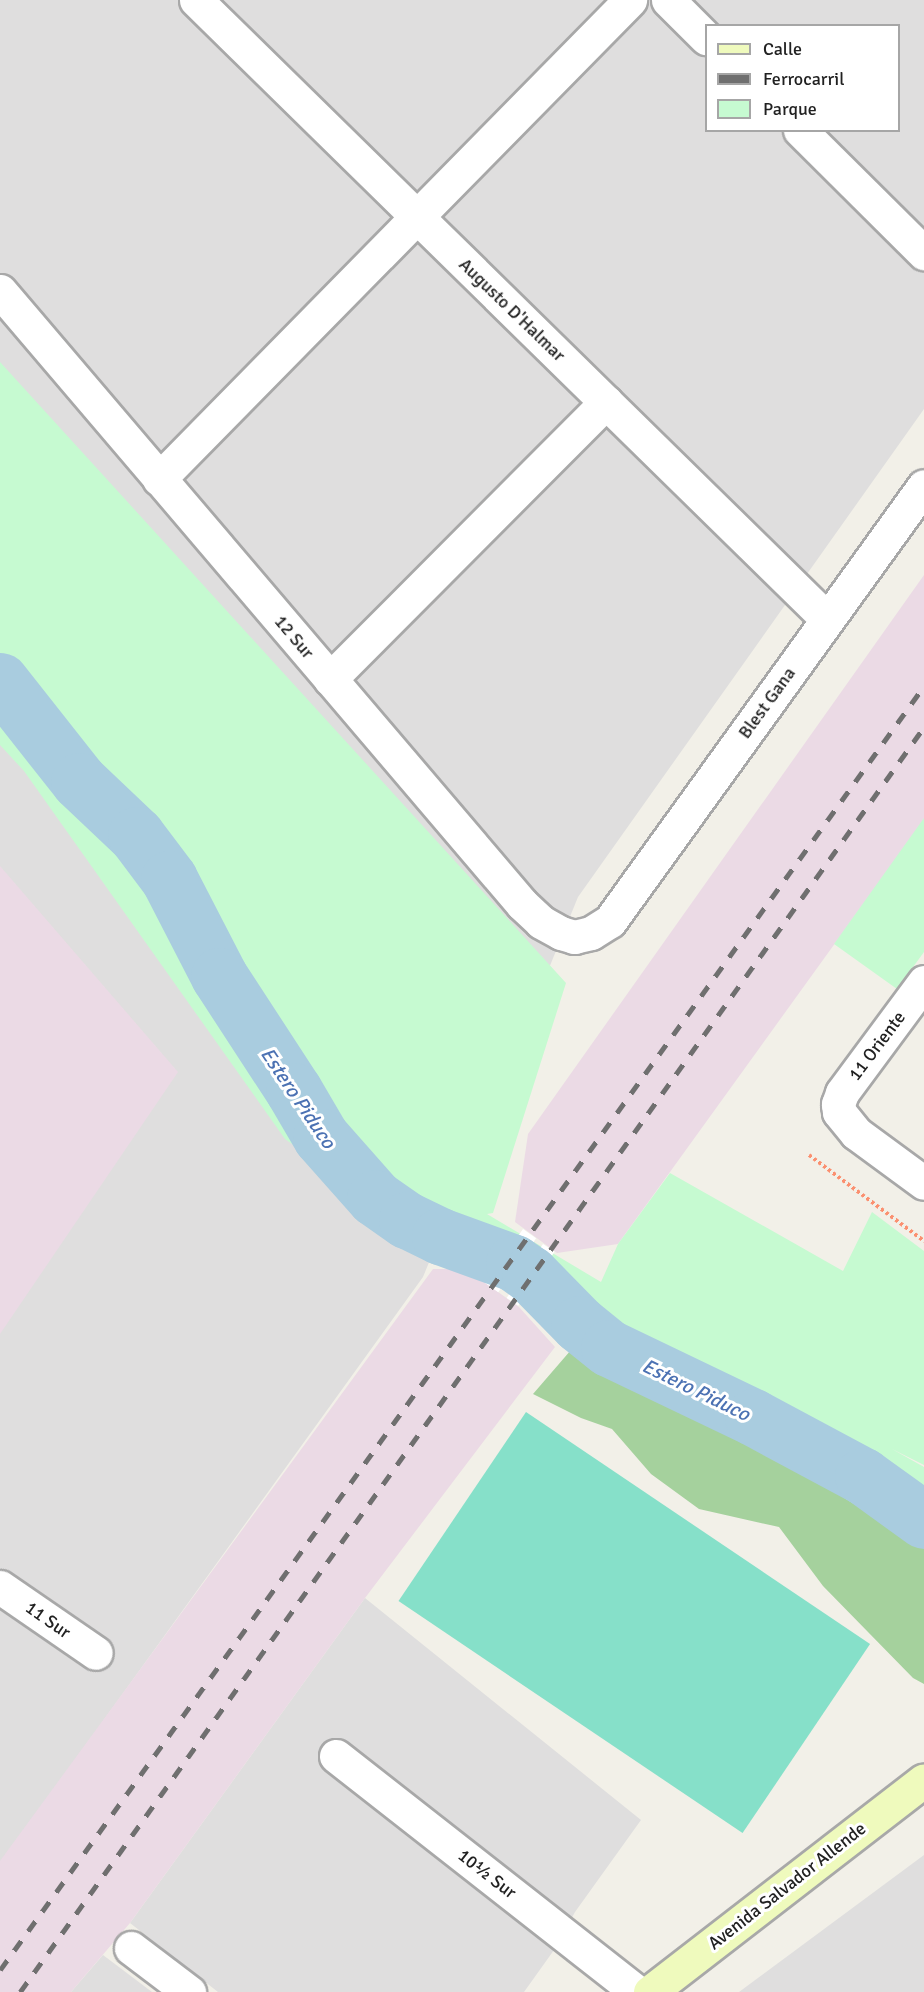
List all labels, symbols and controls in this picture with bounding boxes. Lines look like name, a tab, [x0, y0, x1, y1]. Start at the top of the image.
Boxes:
legend	[705, 24, 900, 132]
text: Calle	[763, 38, 802, 60]
text: Ferrocarril	[763, 68, 844, 90]
text: Parque	[763, 98, 817, 120]
street label: Augusto D'Halmar	[454, 254, 570, 366]
street label: 12 Sur	[270, 611, 318, 663]
street label: Blest Gana	[734, 663, 800, 743]
street label: 11 Oriente	[844, 1007, 910, 1085]
water label: Estero Piduco	[255, 1043, 341, 1153]
water label: Estero Piduco	[638, 1354, 754, 1426]
street label: 11 Sur	[21, 1597, 75, 1643]
street label: Avenida Salvador Allende	[704, 1818, 870, 1954]
street label: 10½ Sur	[454, 1845, 520, 1903]

